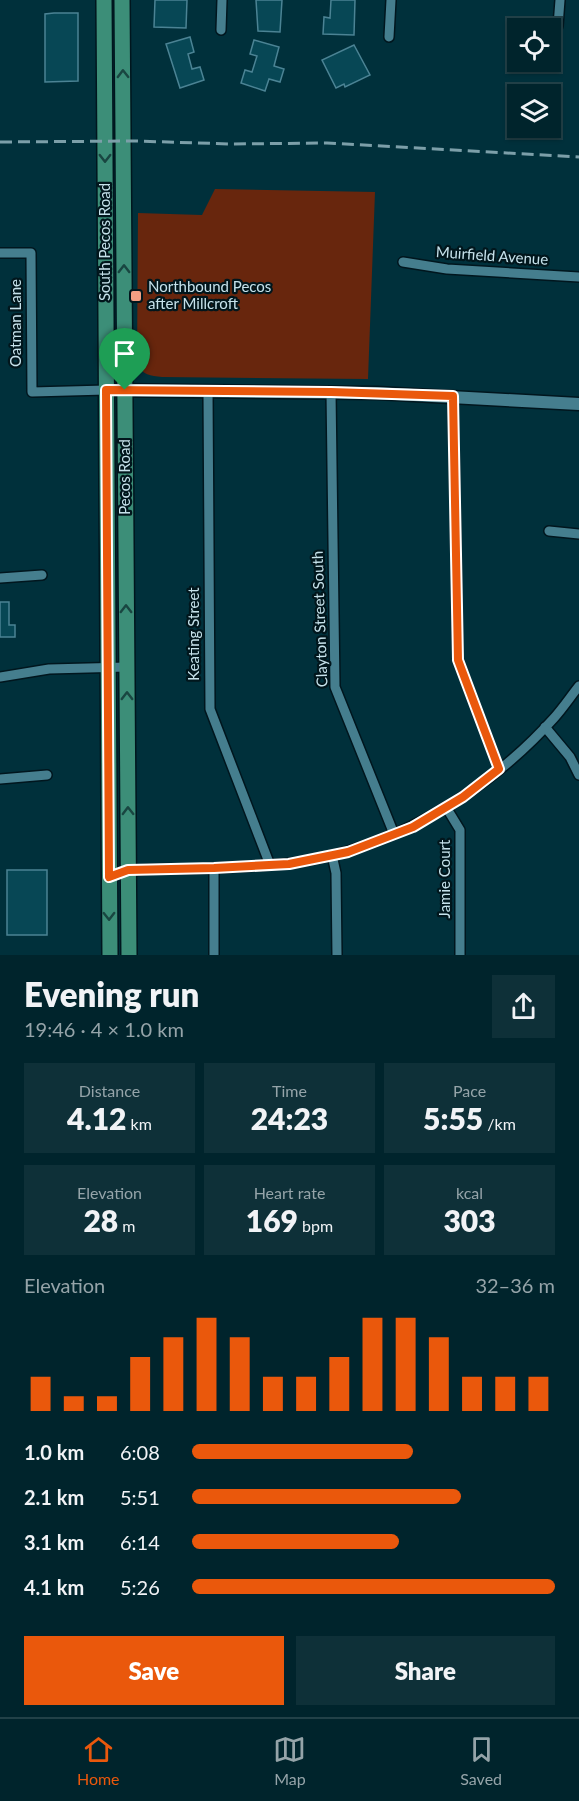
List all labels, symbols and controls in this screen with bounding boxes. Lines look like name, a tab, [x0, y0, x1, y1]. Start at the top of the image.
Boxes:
map controls	[507, 18, 561, 138]
button: locate	[507, 18, 561, 72]
one-way arrow	[116, 69, 129, 78]
button: layers	[507, 84, 561, 138]
one-way arrow	[99, 154, 111, 163]
street label: South Pecos Road	[95, 183, 113, 301]
street label: Muirfield Avenue	[435, 242, 549, 268]
one-way arrow	[118, 264, 130, 273]
place label: Northbound Pecos after Millcroft	[148, 277, 271, 312]
street label: Oatman Lane	[6, 279, 24, 367]
marker: Northbound Pecos after Millcroft	[129, 289, 143, 303]
pin	[99, 328, 150, 390]
icon: arrive	[108, 337, 141, 370]
street label: Pecos Road	[115, 439, 133, 515]
street label: Clayton Street South	[308, 550, 330, 688]
street label: Keating Street	[184, 587, 202, 681]
one-way arrow	[120, 604, 132, 613]
one-way arrow	[121, 691, 133, 700]
one-way arrow	[122, 807, 134, 816]
street label: Jamie Court	[435, 839, 453, 918]
one-way arrow	[103, 911, 115, 920]
text: Evening run	[24, 974, 199, 1014]
button: share	[492, 975, 555, 1038]
text: 19:46 · 4 × 1.0 km	[24, 1017, 184, 1041]
text: Distance	[79, 1081, 140, 1100]
text: Time	[272, 1081, 307, 1100]
text: Pace	[453, 1081, 486, 1100]
text: 4.12	[67, 1100, 126, 1136]
text: 24:23	[251, 1100, 328, 1136]
text: 5:55	[423, 1100, 483, 1136]
text: km	[126, 1114, 152, 1133]
text: /km	[483, 1114, 516, 1133]
text: Elevation	[77, 1183, 142, 1202]
text: Heart rate	[254, 1183, 325, 1202]
text: kcal	[456, 1183, 483, 1202]
text: 28	[83, 1202, 118, 1238]
text: 169	[246, 1202, 298, 1238]
text: 303	[443, 1202, 496, 1238]
text: m	[118, 1216, 136, 1235]
text: bpm	[298, 1216, 333, 1235]
text: Elevation	[24, 1273, 105, 1297]
text: 32–36 m	[475, 1273, 555, 1297]
text: 1.0 km	[24, 1440, 84, 1464]
text: 6:08	[120, 1440, 160, 1464]
text: 2.1 km	[24, 1485, 84, 1509]
text: 5:51	[120, 1485, 160, 1509]
text: 3.1 km	[24, 1530, 84, 1554]
text: 6:14	[120, 1530, 160, 1554]
text: 4.1 km	[24, 1575, 84, 1599]
text: 5:26	[120, 1575, 160, 1599]
button: Save	[24, 1636, 284, 1705]
button: Share	[296, 1636, 555, 1705]
tab: Home	[77, 1733, 120, 1788]
tab: Map	[273, 1733, 306, 1788]
tab: Saved	[460, 1733, 502, 1788]

